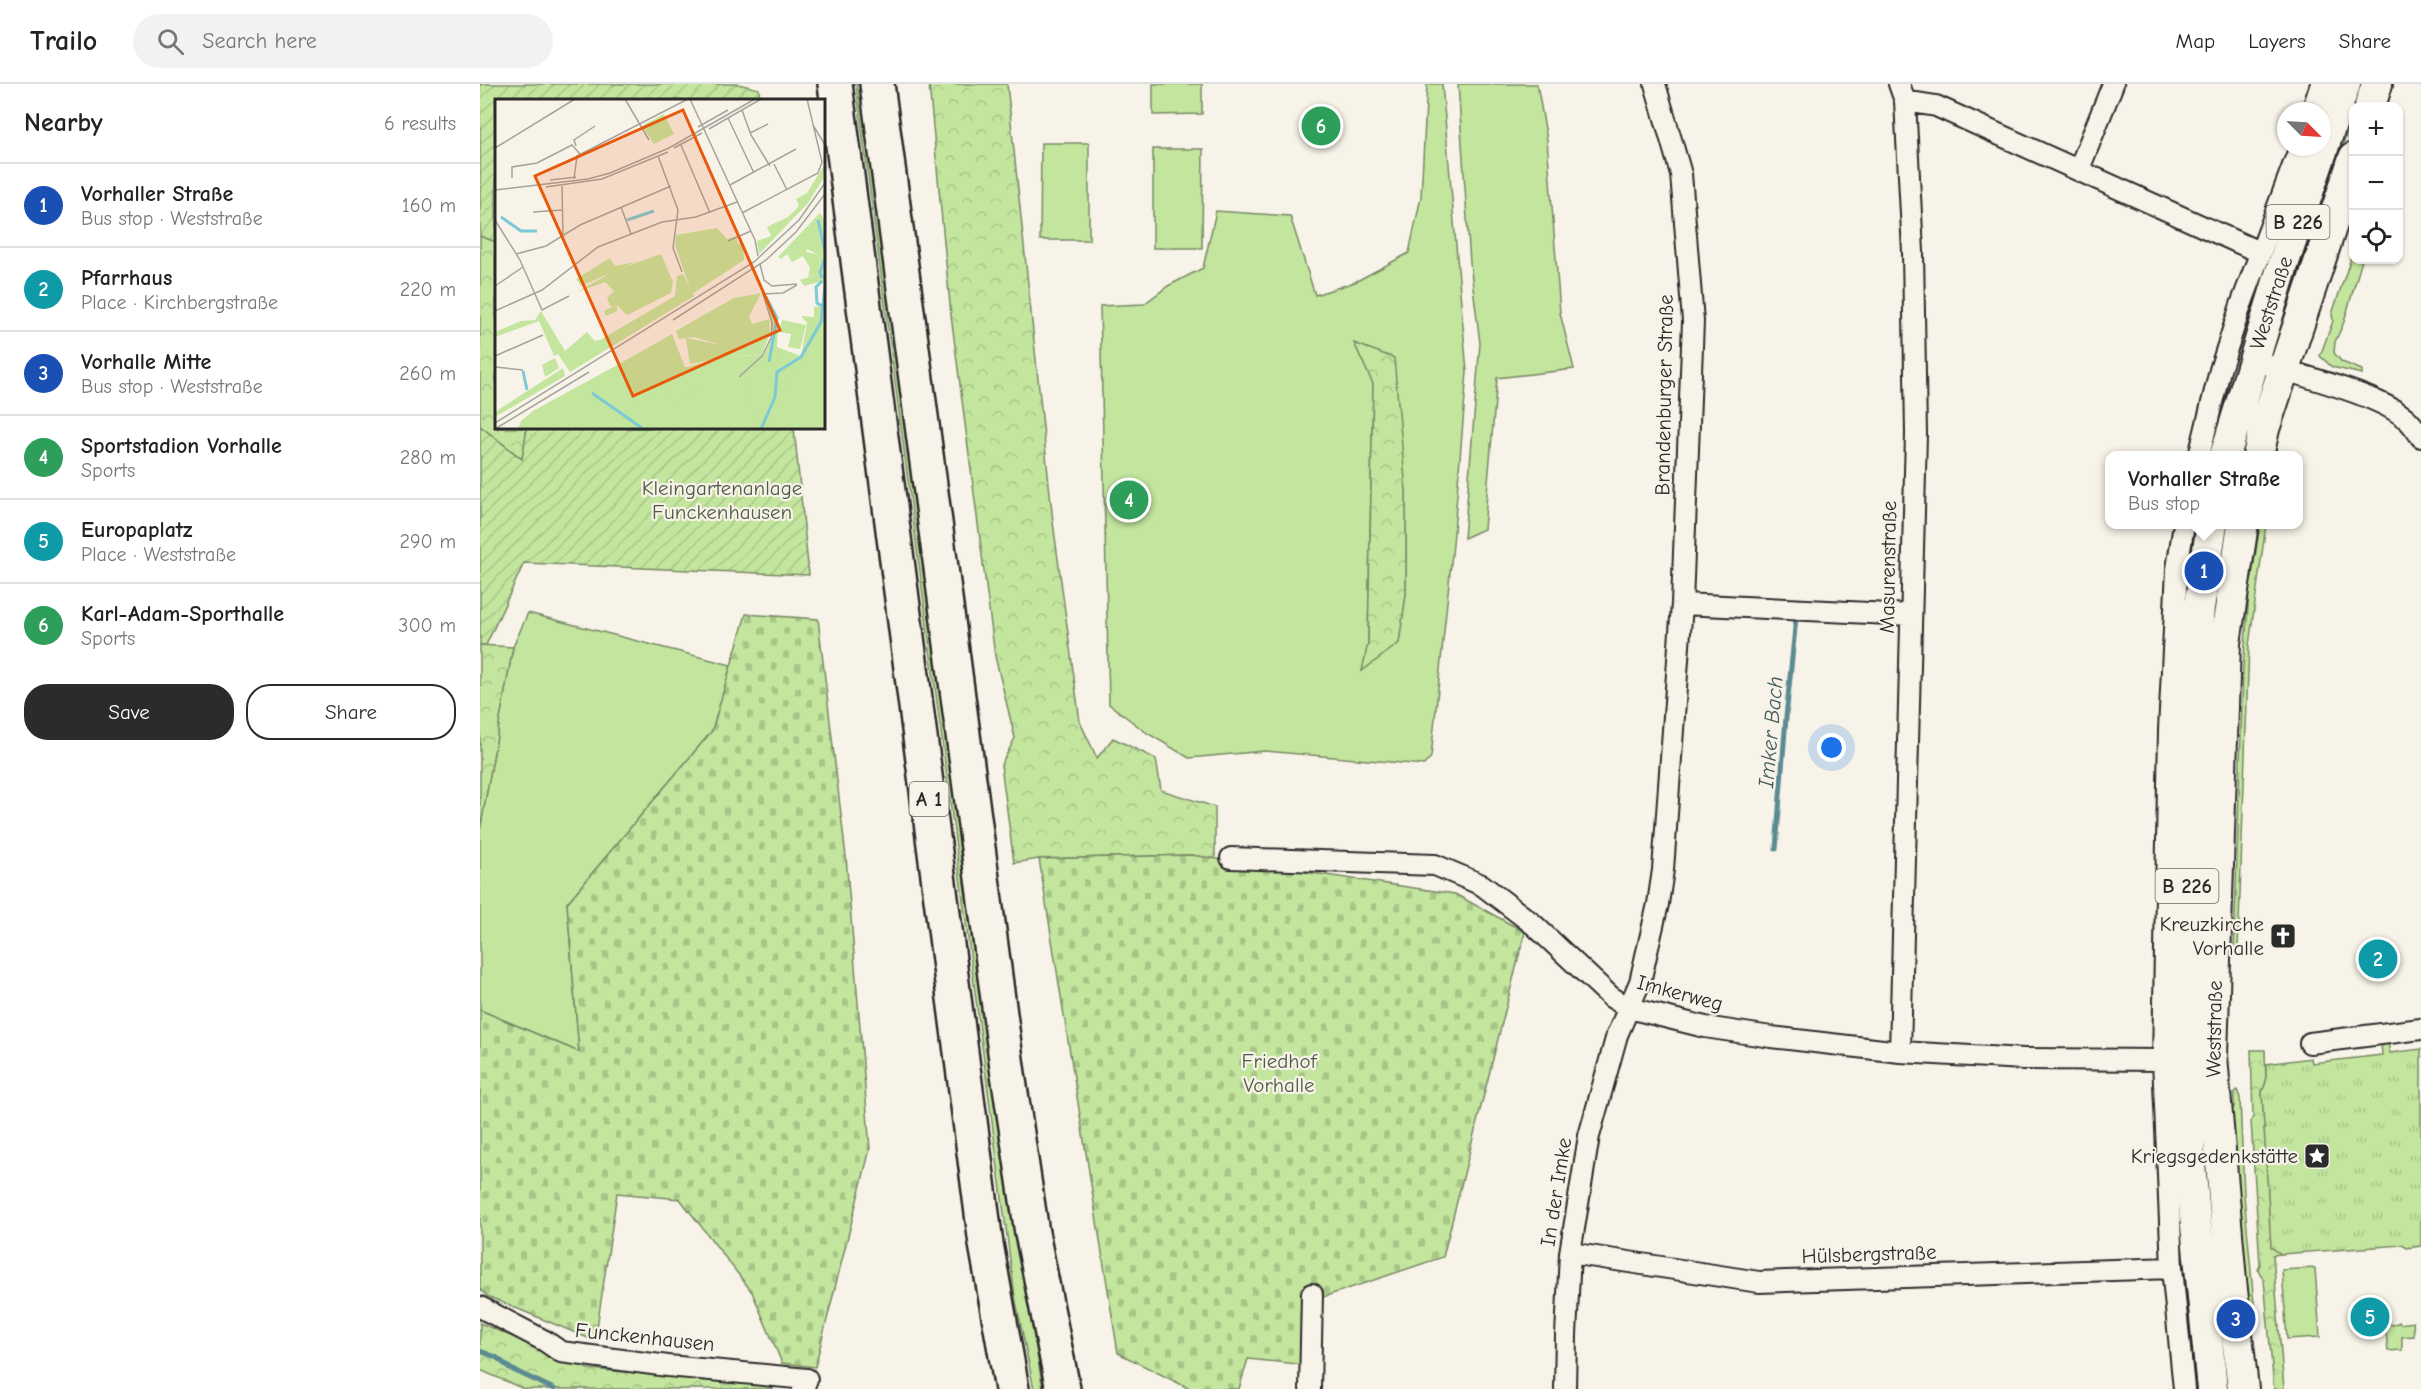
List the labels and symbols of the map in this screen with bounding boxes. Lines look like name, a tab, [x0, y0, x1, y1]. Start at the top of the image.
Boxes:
inset map	[495, 99, 825, 429]
north arrow	[2277, 102, 2331, 156]
pin: 6	[1302, 104, 1340, 148]
road number: B 226	[2266, 205, 2330, 239]
street label: Weststraße	[2245, 253, 2297, 353]
street label: Brandenburger Straße	[1650, 294, 1678, 496]
park label: Kleingartenanlage Funckenhausen	[642, 476, 802, 524]
pin: 4	[1110, 478, 1148, 522]
street label: Masurenstraße	[1875, 500, 1901, 634]
pin: 1	[2184, 548, 2224, 594]
water label: Imker Bach	[1753, 675, 1789, 790]
your location	[1817, 733, 1846, 762]
road number: A 1	[910, 782, 948, 816]
road number: B 226	[2156, 869, 2218, 903]
place label: Kreuzkirche Vorhalle	[2159, 912, 2264, 960]
church icon: Kreuzkirche Vorhalle	[2268, 921, 2298, 951]
pin: 2	[2358, 936, 2398, 982]
street label: Imkerweg	[1634, 970, 1726, 1016]
street label: Weststraße	[2201, 980, 2227, 1078]
park label: Friedhof Vorhalle	[1241, 1049, 1318, 1097]
street label: In der Imke	[1536, 1136, 1576, 1248]
place icon: Kriegsgedenkstätte	[2302, 1141, 2332, 1171]
place label: Kriegsgedenkstätte	[2131, 1144, 2298, 1168]
street label: Hülsbergstraße	[1801, 1240, 1937, 1268]
pin: 5	[2350, 1294, 2390, 1340]
pin: 3	[2216, 1296, 2256, 1342]
street label: Funckenhausen	[574, 1318, 716, 1356]

